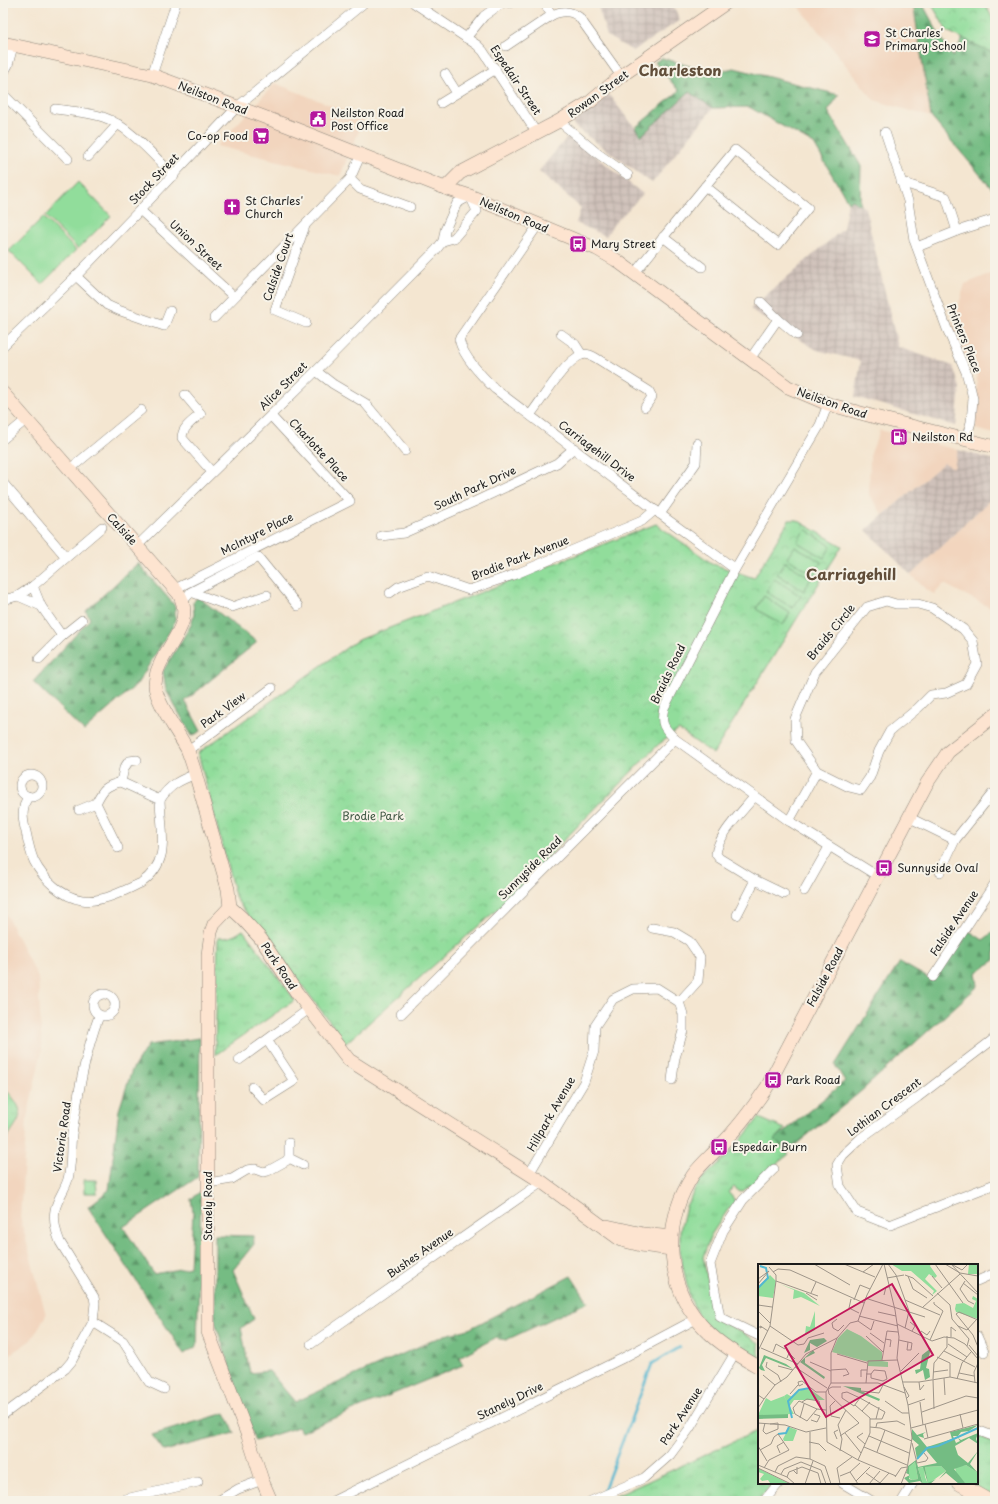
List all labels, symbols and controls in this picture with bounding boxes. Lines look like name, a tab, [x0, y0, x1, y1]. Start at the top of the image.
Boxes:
place label: St Charles' Primary School	[885, 24, 966, 54]
school or university icon: St Charles' Primary School	[862, 29, 882, 49]
street label: Espedair Street	[487, 41, 546, 119]
district label: Charleston	[639, 58, 721, 81]
street label: Rowan Street	[564, 65, 632, 122]
street label: Neilston Road	[176, 76, 250, 119]
place label: Neilston Road Post Office	[331, 104, 404, 134]
public building icon: Neilston Road Post Office	[308, 109, 328, 129]
supermarket icon: Co-op Food	[251, 126, 271, 146]
place label: Co-op Food	[187, 127, 248, 144]
street label: Stock Street	[125, 149, 183, 208]
place label: St Charles' Church	[245, 192, 303, 222]
street label: Neilston Road	[477, 192, 551, 237]
church icon: St Charles' Church	[222, 197, 242, 217]
street label: Union Street	[166, 215, 227, 274]
street label: Calside Court	[258, 230, 297, 303]
bus stop icon: Mary Street	[568, 234, 588, 254]
place label: Mary Street	[591, 235, 656, 252]
street label: Printers Place	[943, 301, 986, 375]
street label: Alice Street	[255, 357, 311, 414]
street label: Neilston Road	[795, 383, 870, 422]
street label: Charlotte Place	[285, 414, 353, 485]
street label: Carriagehill Drive	[555, 416, 640, 485]
fuel station icon: Neilston Rd	[889, 427, 909, 447]
place label: Neilston Rd	[912, 428, 973, 445]
street label: South Park Drive	[431, 461, 519, 514]
street label: McIntyre Place	[217, 508, 296, 559]
street label: Calside	[103, 509, 142, 549]
street label: Brodie Park Avenue	[468, 531, 571, 584]
district label: Carriagehill	[806, 562, 896, 585]
street label: Braids Circle	[802, 600, 859, 664]
street label: Braids Road	[646, 641, 689, 707]
street label: Park View	[197, 687, 249, 732]
park label: Brodie Park	[342, 807, 404, 824]
street label: Sunnyside Road	[494, 832, 565, 903]
bus stop icon: Sunnyside Oval	[874, 858, 894, 878]
place label: Sunnyside Oval	[897, 859, 978, 876]
street label: Falside Avenue	[925, 886, 982, 959]
street label: Park Road	[257, 938, 302, 993]
street label: Falside Road	[802, 944, 847, 1010]
bus stop icon: Park Road	[763, 1070, 783, 1090]
place label: Park Road	[786, 1071, 841, 1088]
street label: Hillpark Avenue	[522, 1073, 579, 1154]
street label: Lothian Crescent	[843, 1073, 925, 1140]
street label: Victoria Road	[48, 1100, 75, 1174]
bus stop icon: Espedair Burn	[709, 1137, 729, 1157]
place label: Espedair Burn	[732, 1138, 807, 1155]
street label: Stanely Road	[199, 1171, 216, 1241]
street label: Bushes Avenue	[383, 1223, 456, 1282]
inset map	[758, 1264, 978, 1484]
street label: Stanely Drive	[474, 1377, 546, 1424]
street label: Park Avenue	[655, 1383, 706, 1448]

